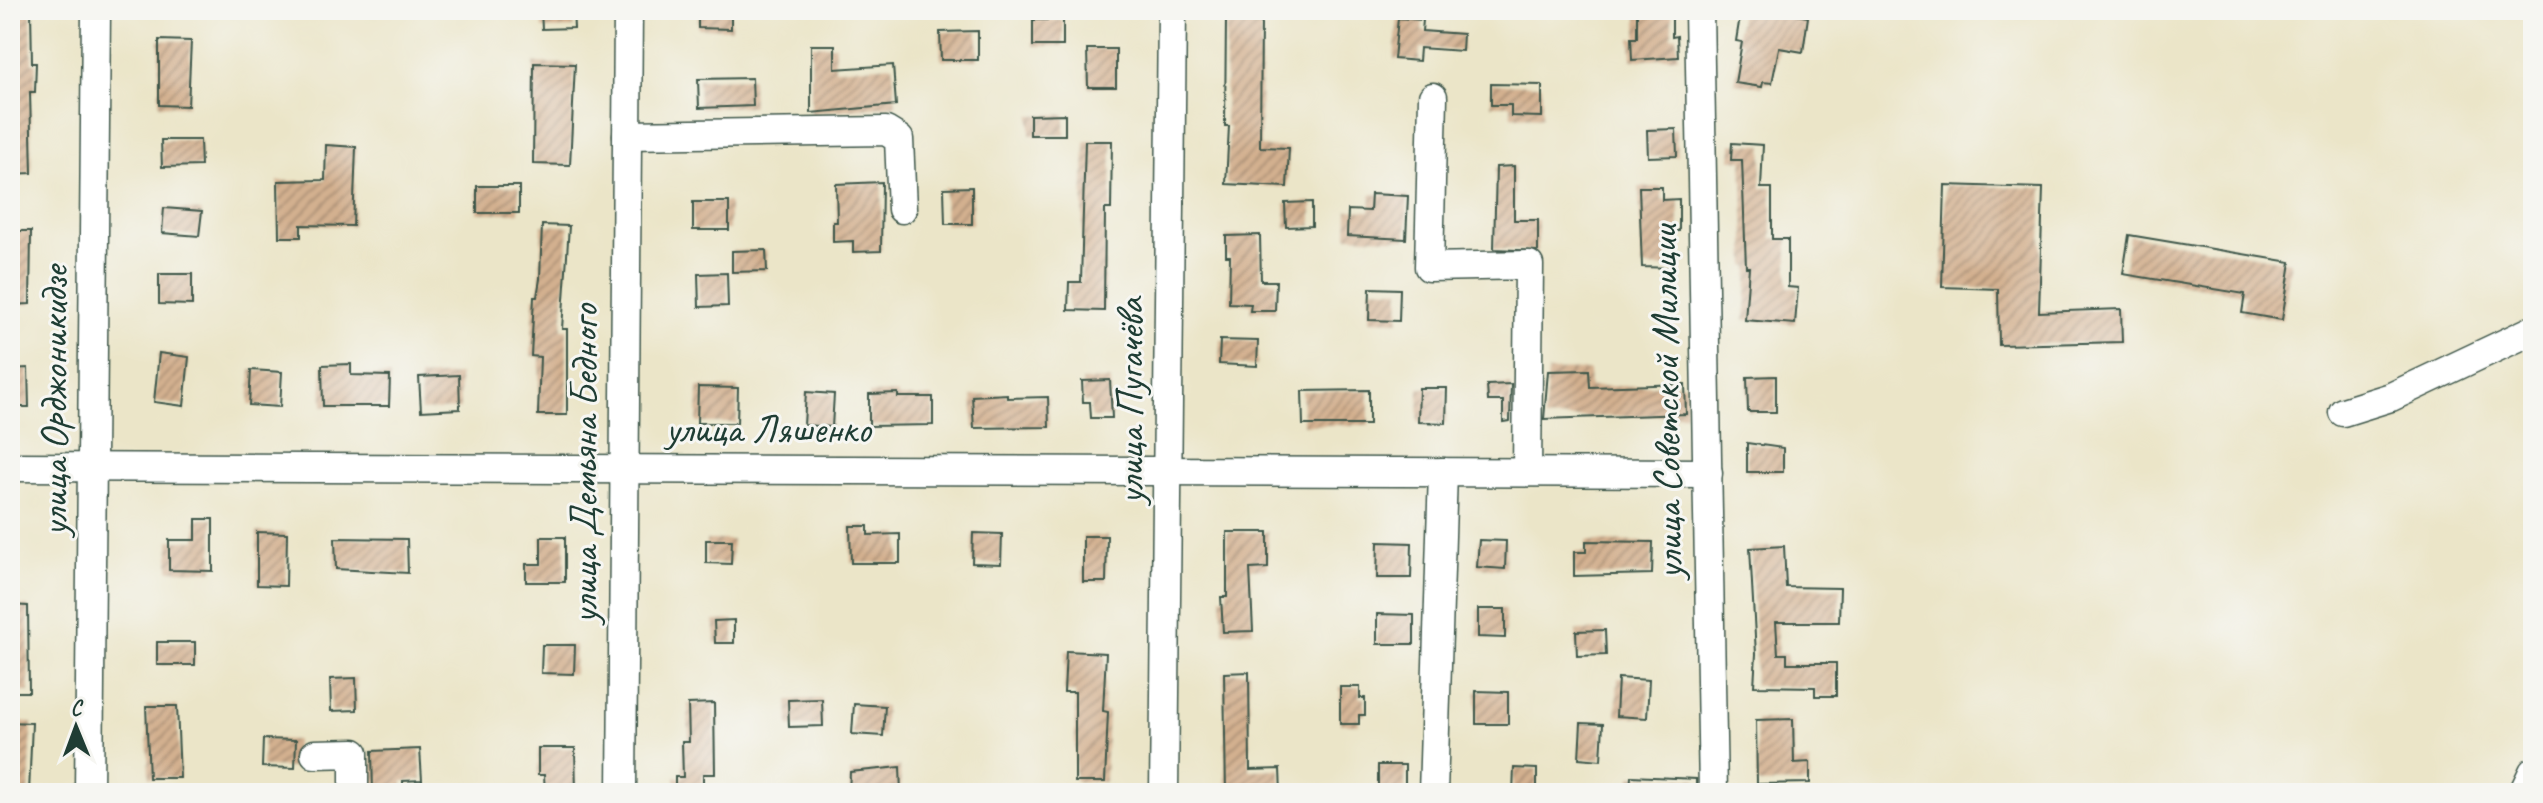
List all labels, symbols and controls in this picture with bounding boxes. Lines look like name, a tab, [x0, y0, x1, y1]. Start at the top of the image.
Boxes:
street label: улица Советской Милиции	[1638, 222, 1694, 582]
street label: улица Орджоникидзе	[29, 263, 79, 538]
street label: улица Пугачёва	[1105, 295, 1155, 506]
street label: улица Демьяна Бедного	[559, 303, 609, 626]
street label: улица Ляшенко	[663, 404, 872, 454]
north arrow	[36, 687, 116, 767]
text: С	[70, 694, 85, 722]

